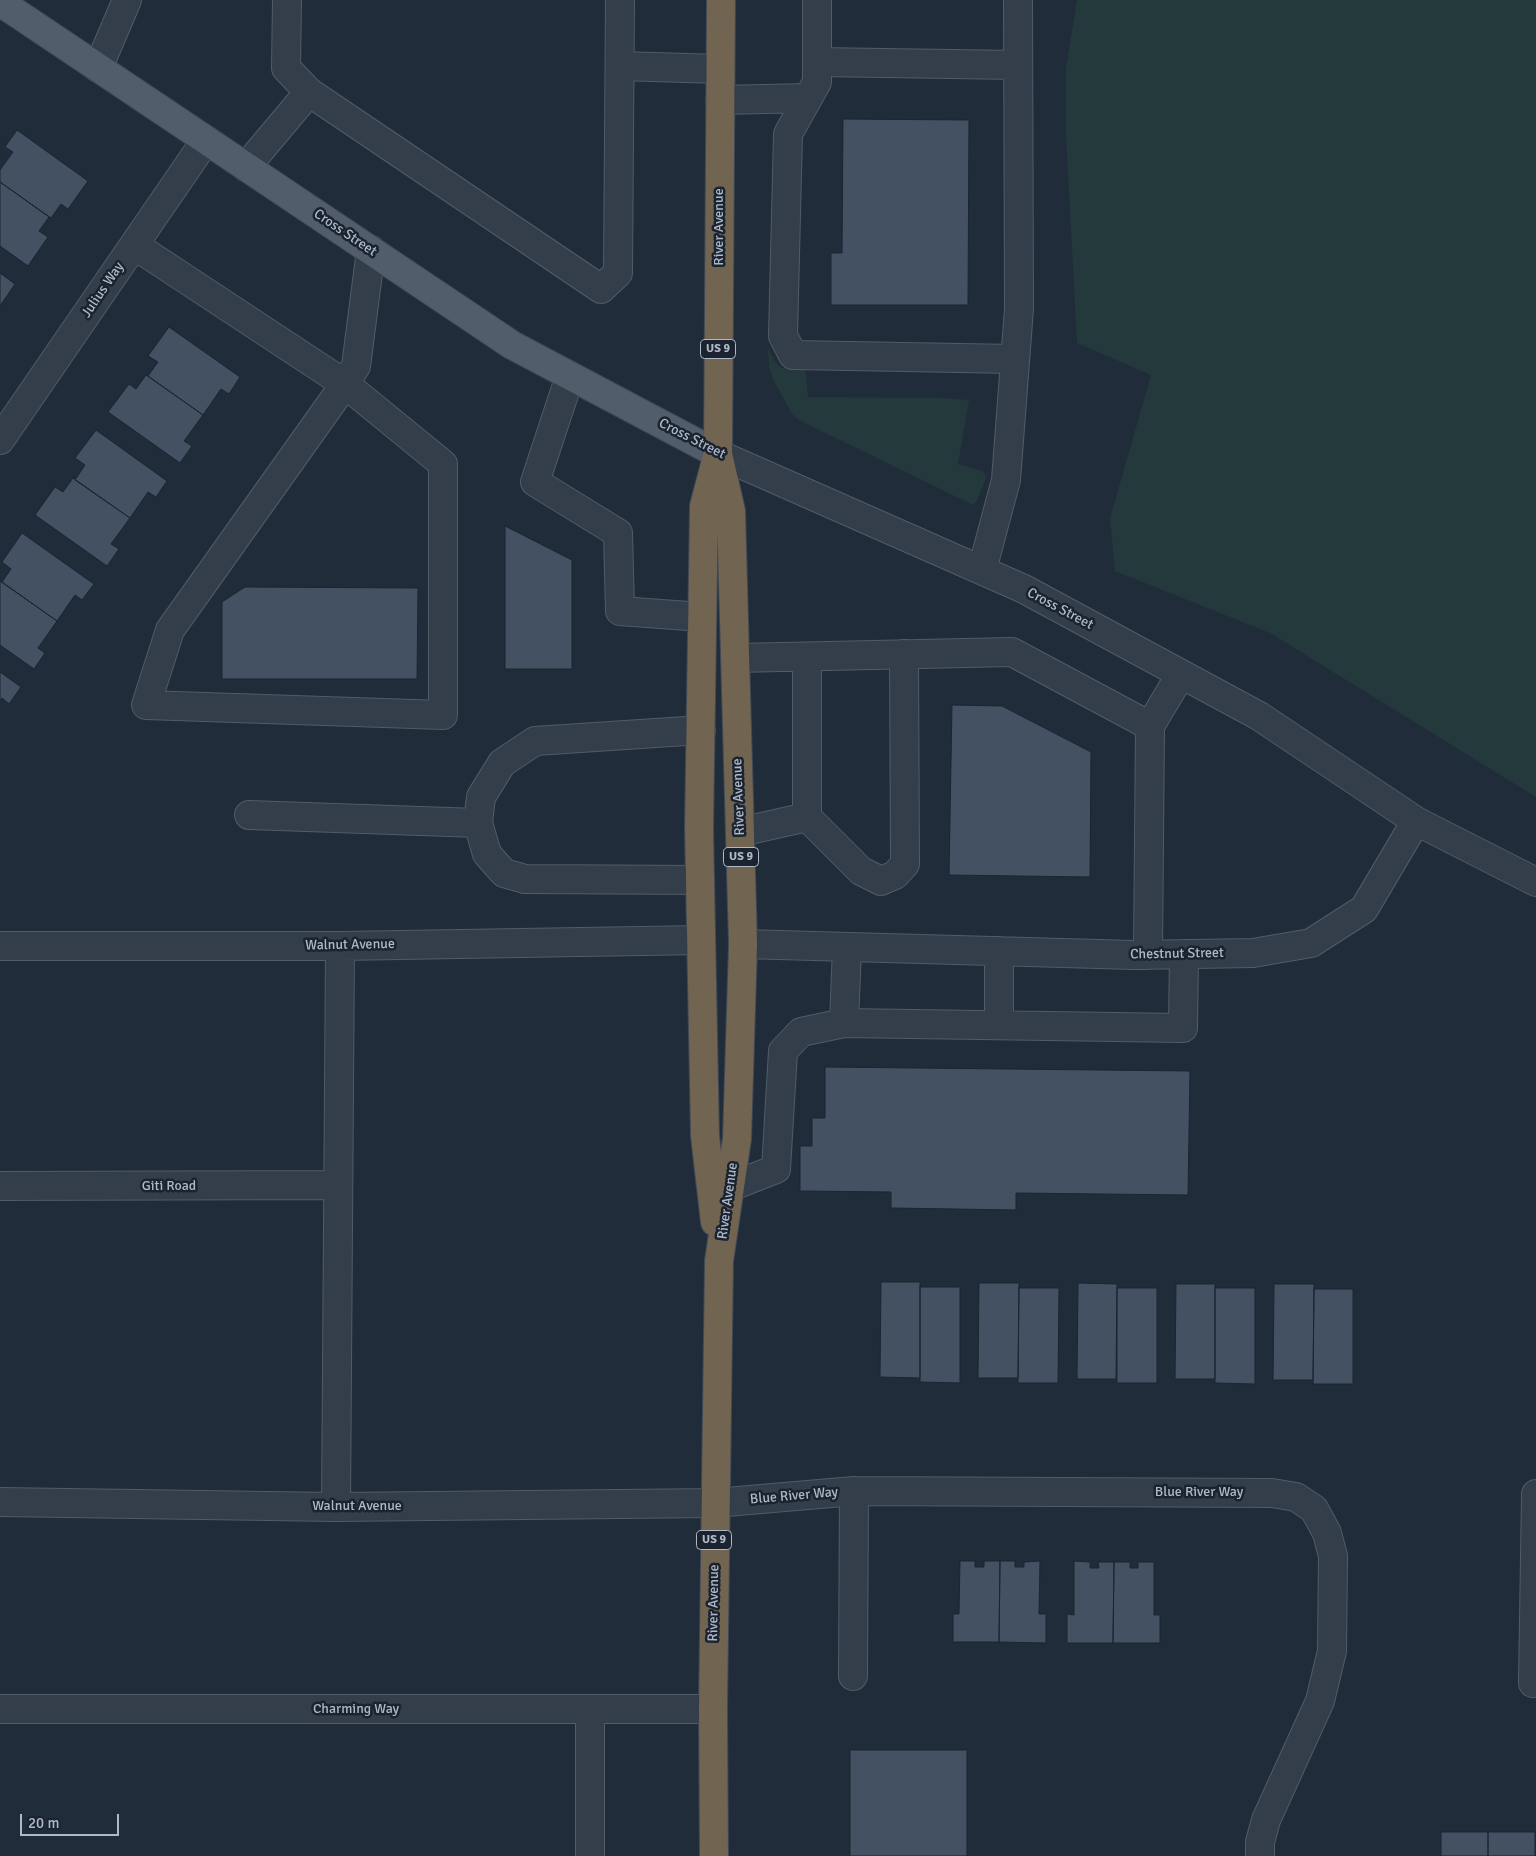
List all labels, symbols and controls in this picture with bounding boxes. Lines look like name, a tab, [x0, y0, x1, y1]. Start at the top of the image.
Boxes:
street label: River Avenue	[711, 188, 727, 266]
street label: Cross Street	[310, 206, 380, 260]
street label: Julius Way	[78, 259, 128, 321]
road number: US 9	[700, 339, 736, 358]
street label: Cross Street	[656, 415, 728, 463]
street label: Cross Street	[1024, 585, 1096, 633]
street label: River Avenue	[729, 758, 749, 836]
road number: US 9	[724, 848, 758, 866]
street label: Walnut Avenue	[305, 936, 395, 954]
street label: Chestnut Street	[1130, 945, 1224, 963]
street label: River Avenue	[714, 1162, 742, 1240]
street label: Giti Road	[142, 1178, 196, 1194]
street label: Blue River Way	[749, 1484, 839, 1508]
street label: Blue River Way	[1155, 1484, 1243, 1500]
street label: Walnut Avenue	[312, 1498, 402, 1514]
road number: US 9	[696, 1530, 732, 1550]
street label: River Avenue	[705, 1564, 723, 1642]
street label: Charming Way	[313, 1701, 399, 1717]
scale bar	[22, 1804, 121, 1836]
text: 20 m	[28, 1814, 59, 1832]

